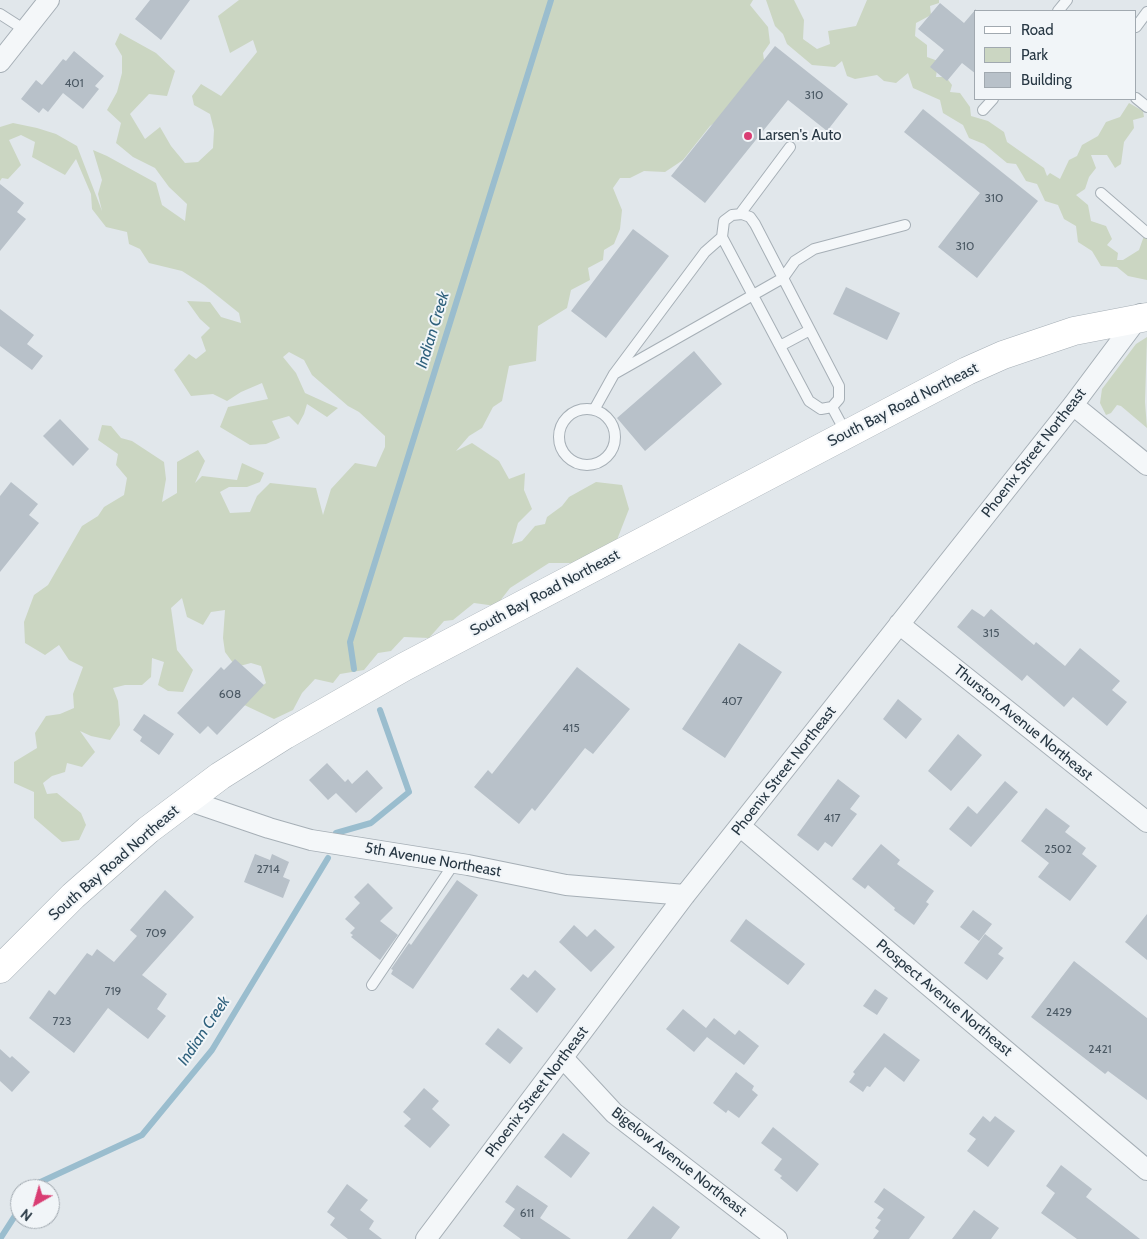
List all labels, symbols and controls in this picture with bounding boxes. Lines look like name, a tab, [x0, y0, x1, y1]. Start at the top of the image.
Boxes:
legend	[974, 10, 1137, 100]
text: Road	[1021, 21, 1054, 39]
text: Park	[1021, 46, 1048, 64]
text: Building	[1021, 71, 1072, 89]
house number: 401	[64, 76, 84, 90]
house number: 310	[805, 88, 823, 102]
place label: Larsen's Auto	[758, 127, 842, 145]
marker: Larsen's Auto	[742, 130, 754, 142]
house number: 310	[985, 191, 1003, 205]
house number: 310	[956, 239, 974, 253]
water label: Indian Creek	[412, 289, 454, 371]
street label: South Bay Road Northeast	[825, 359, 981, 451]
street label: Phoenix Street Northeast	[978, 385, 1090, 521]
street label: South Bay Road Northeast	[467, 546, 623, 640]
house number: 315	[983, 626, 999, 640]
street label: Thurston Avenue Northeast	[950, 661, 1096, 785]
house number: 608	[219, 687, 241, 701]
house number: 407	[721, 694, 743, 708]
street label: Phoenix Street Northeast	[728, 703, 840, 839]
house number: 415	[562, 721, 580, 735]
street label: South Bay Road Northeast	[45, 801, 183, 925]
house number: 417	[824, 811, 840, 825]
street label: 5th Avenue Northeast	[363, 839, 503, 881]
house number: 2502	[1044, 842, 1072, 856]
house number: 2714	[256, 862, 280, 876]
house number: 709	[145, 926, 167, 940]
street label: Prospect Avenue Northeast	[872, 936, 1016, 1060]
house number: 719	[105, 984, 121, 998]
water label: Indian Creek	[174, 993, 234, 1069]
house number: 2429	[1046, 1005, 1072, 1019]
house number: 723	[53, 1014, 71, 1028]
street label: Phoenix Street Northeast	[482, 1023, 592, 1161]
house number: 2421	[1088, 1042, 1112, 1056]
street label: Bigelow Avenue Northeast	[608, 1104, 750, 1220]
north arrow	[10, 1179, 60, 1229]
text: N	[17, 1205, 36, 1225]
house number: 611	[520, 1206, 534, 1220]

